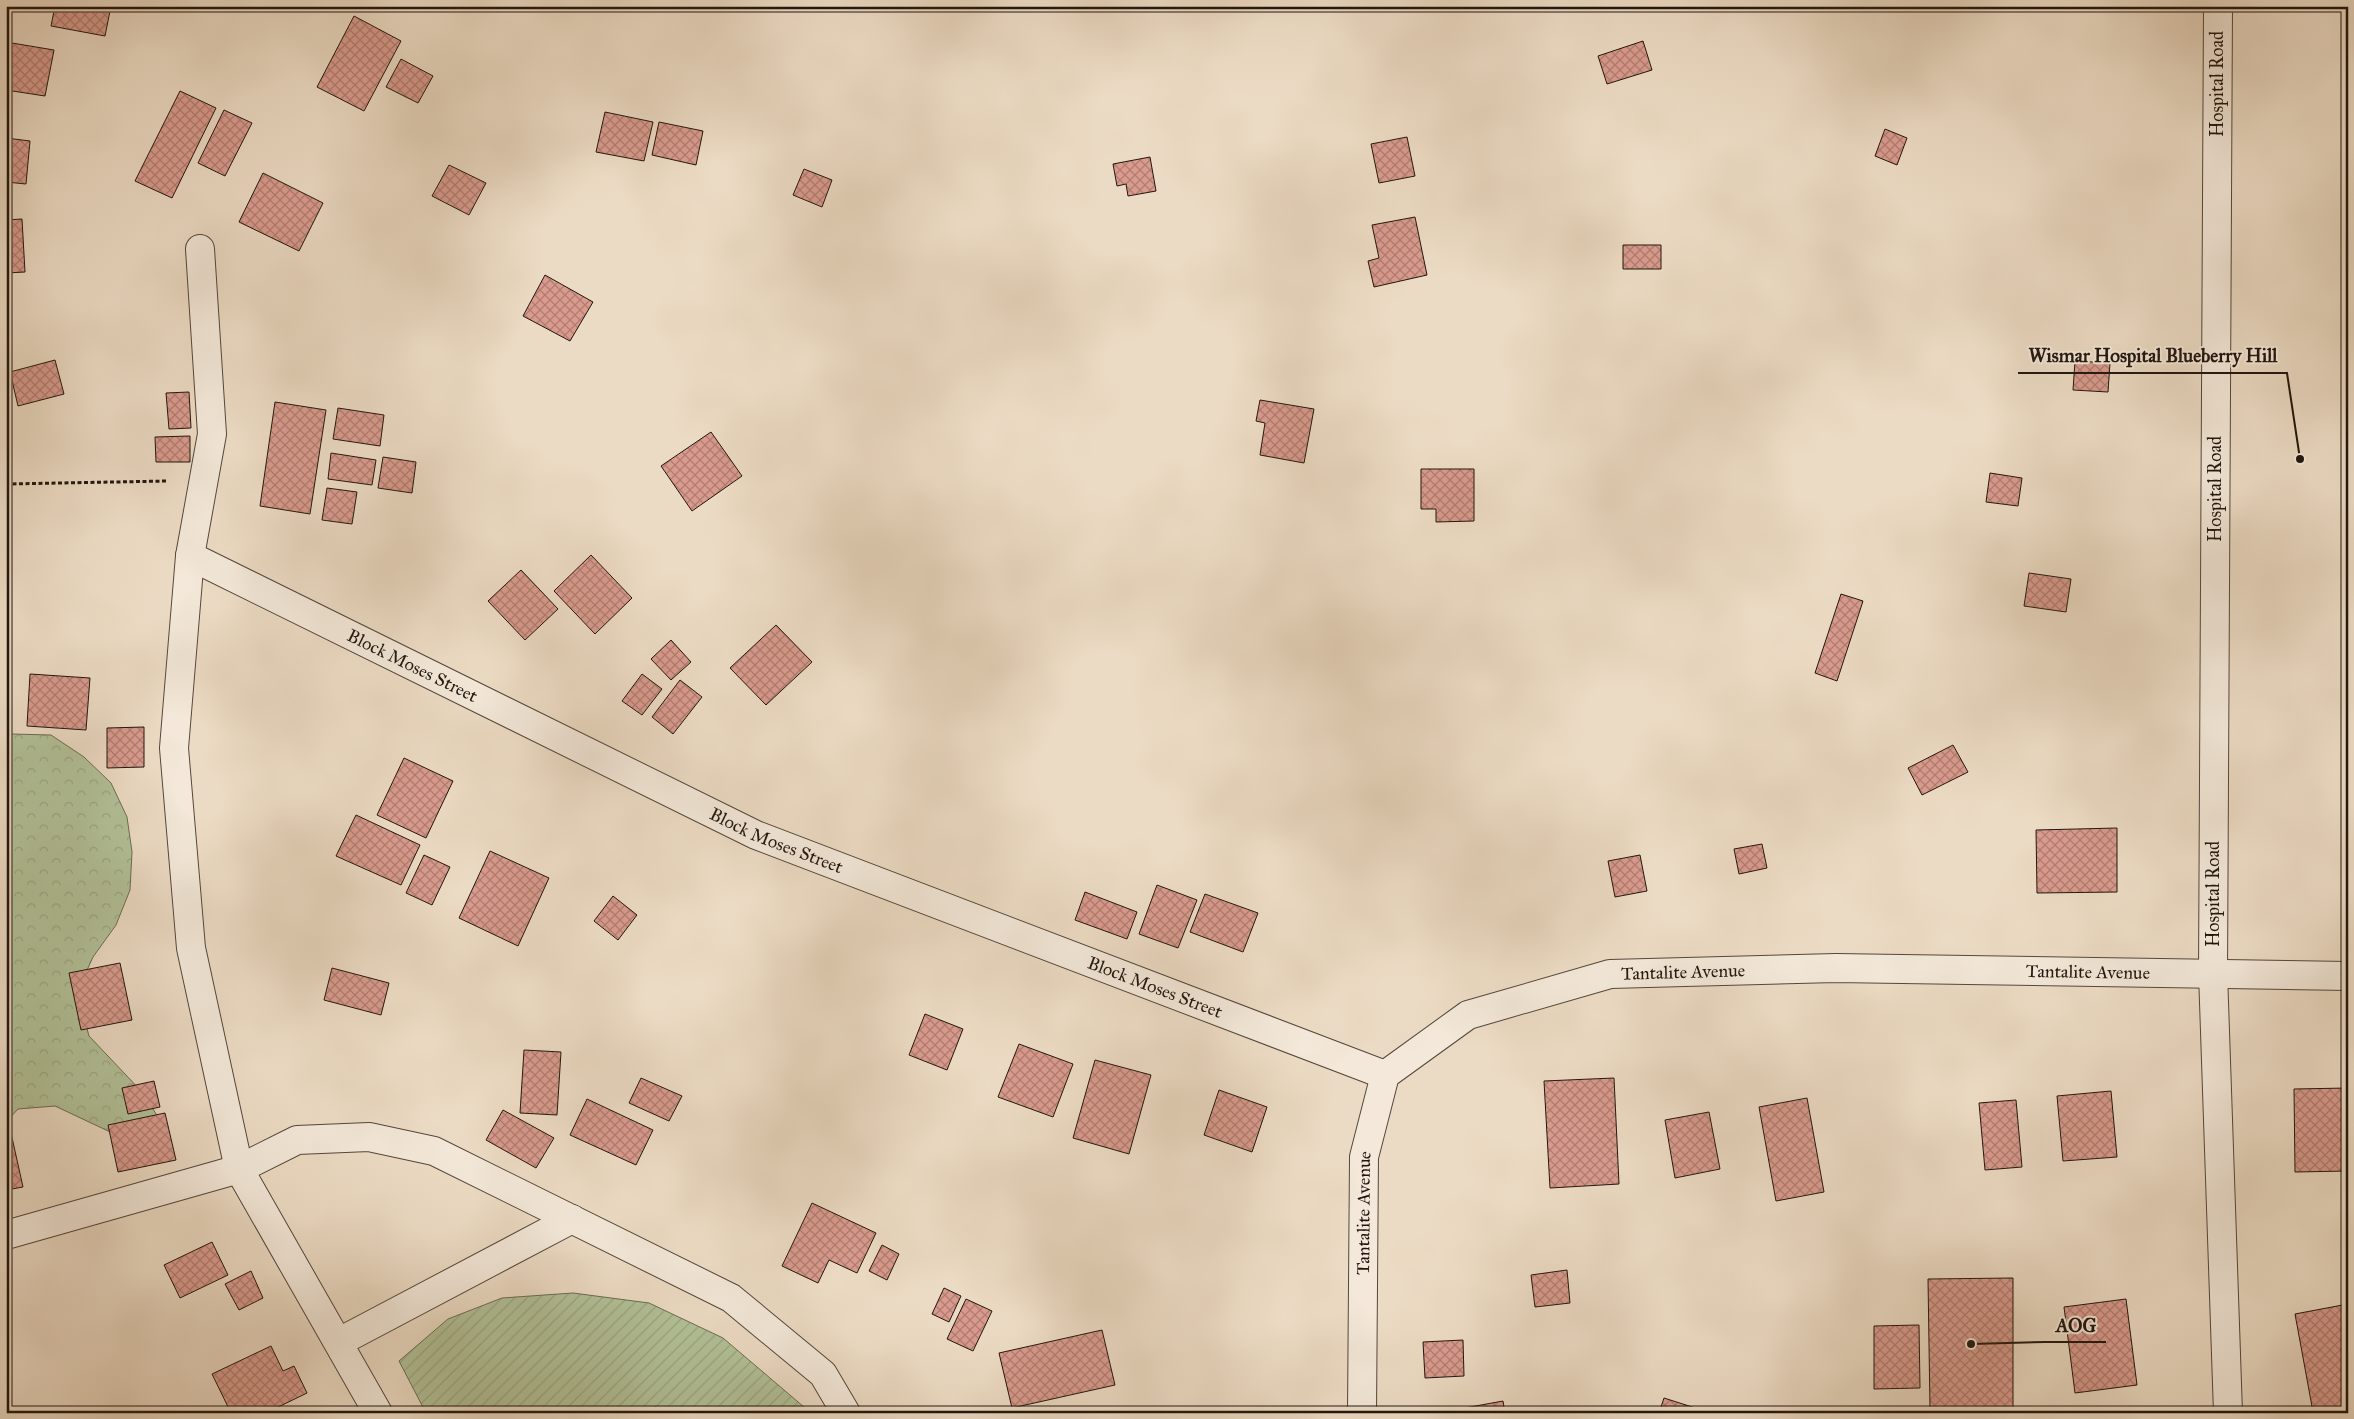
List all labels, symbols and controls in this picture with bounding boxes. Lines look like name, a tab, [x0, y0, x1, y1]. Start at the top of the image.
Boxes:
street label: Hospital Road	[2206, 31, 2228, 137]
callout: Wismar Hospital Blueberry Hill	[2018, 339, 2287, 373]
text: Wismar Hospital Blueberry Hill	[2029, 344, 2278, 368]
street label: Hospital Road	[2204, 436, 2226, 542]
street label: Block Moses Street	[344, 624, 482, 707]
street label: Block Moses Street	[706, 803, 847, 878]
street label: Hospital Road	[2202, 841, 2224, 947]
street label: Block Moses Street	[1084, 952, 1226, 1023]
street label: Tantalite Avenue	[1621, 959, 1745, 985]
street label: Tantalite Avenue	[2026, 960, 2150, 984]
street label: Tantalite Avenue	[1352, 1148, 1376, 1275]
callout: AOG	[2045, 1308, 2106, 1342]
text: AOG	[2054, 1314, 2096, 1337]

